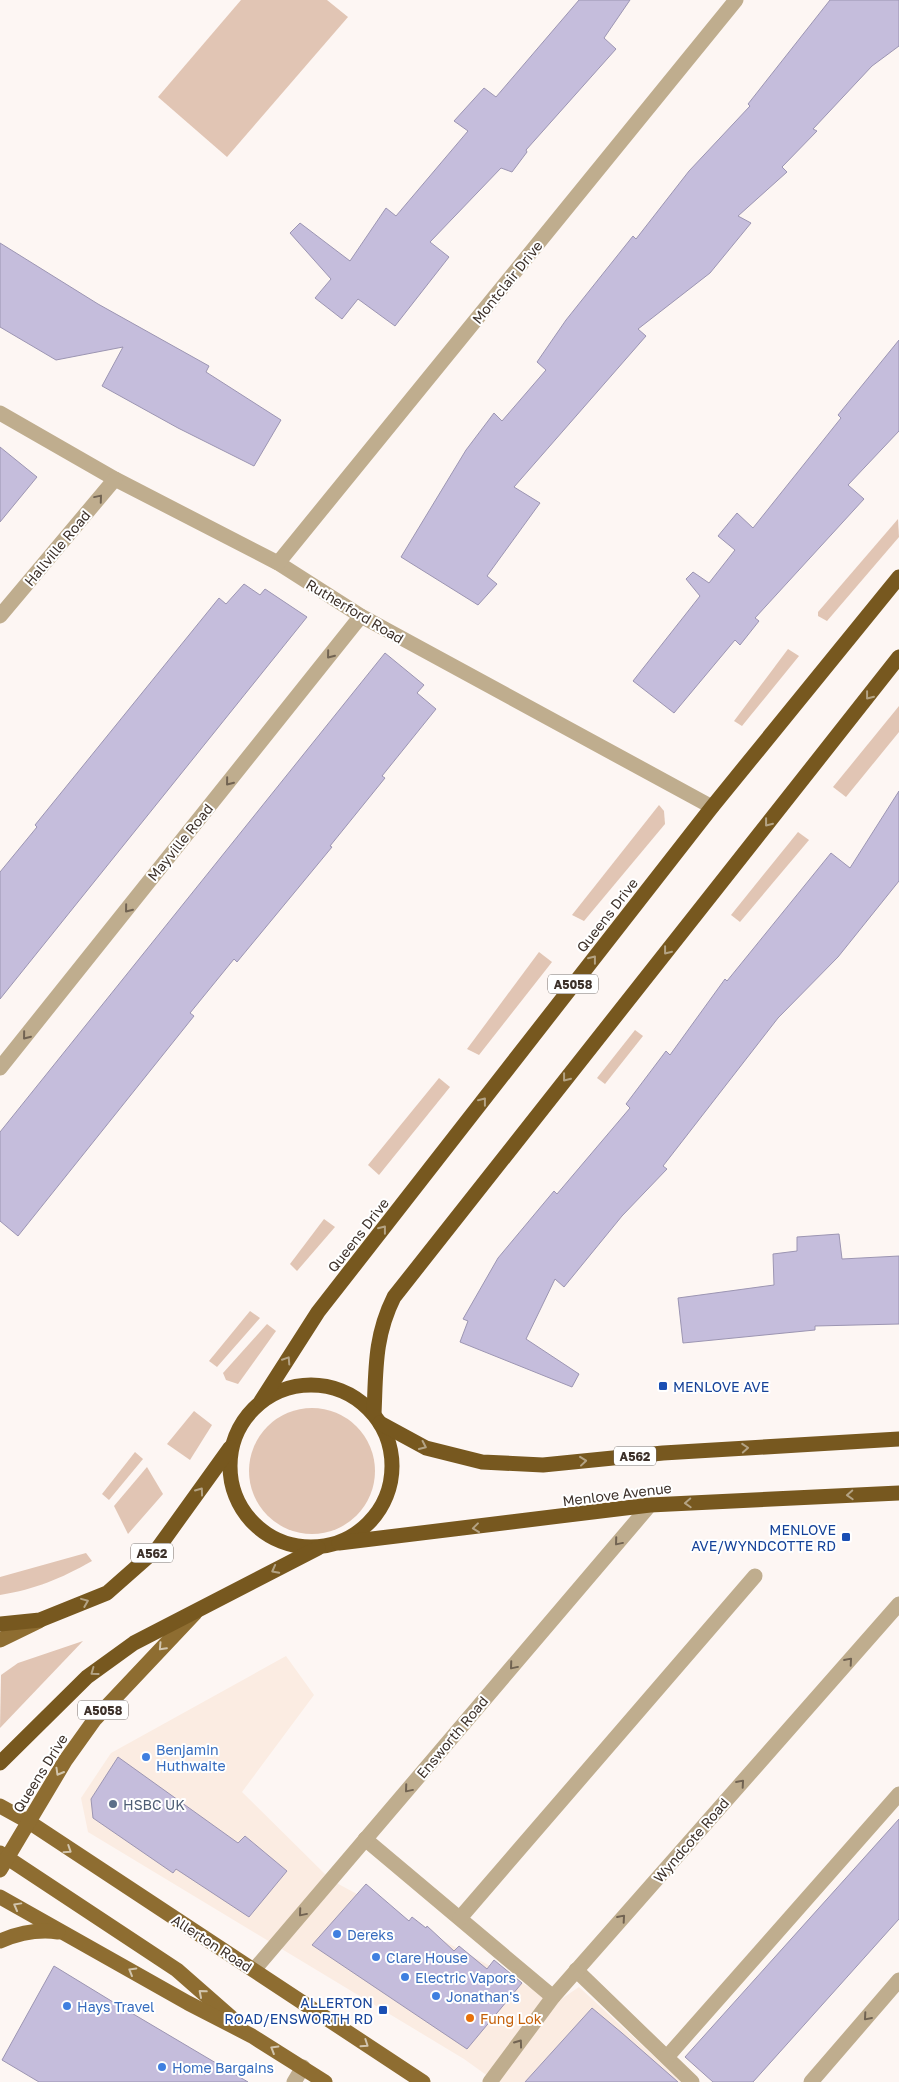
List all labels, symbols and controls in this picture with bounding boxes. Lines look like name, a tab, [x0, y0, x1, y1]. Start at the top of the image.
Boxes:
street label: Montclair Drive	[468, 237, 546, 327]
one-way arrow	[93, 495, 102, 504]
street label: Hallville Road	[20, 507, 94, 589]
street label: Rutherford Road	[303, 575, 407, 647]
one-way arrow	[327, 649, 336, 658]
one-way arrow	[866, 690, 874, 699]
one-way arrow	[226, 776, 235, 785]
street label: Mayville Road	[144, 800, 216, 884]
one-way arrow	[765, 817, 774, 827]
street label: Queens Drive	[573, 875, 641, 955]
one-way arrow	[124, 903, 133, 912]
one-way arrow	[664, 945, 673, 954]
one-way arrow	[588, 956, 596, 965]
road number: A5058	[548, 974, 598, 994]
one-way arrow	[23, 1030, 32, 1039]
one-way arrow	[564, 1072, 572, 1081]
one-way arrow	[477, 1098, 485, 1107]
street label: Queens Drive	[324, 1195, 392, 1275]
one-way arrow	[377, 1226, 385, 1235]
one-way arrow	[281, 1357, 290, 1366]
place label: MENLOVE AVE	[673, 1378, 769, 1395]
marker: MENLOVE AVE	[657, 1380, 669, 1392]
one-way arrow	[418, 1439, 427, 1450]
one-way arrow	[741, 1442, 749, 1453]
road number: A562	[614, 1446, 656, 1465]
one-way arrow	[579, 1456, 587, 1467]
street label: Menlove Avenue	[561, 1479, 673, 1509]
one-way arrow	[194, 1487, 203, 1496]
one-way arrow	[846, 1490, 854, 1500]
one-way arrow	[684, 1497, 692, 1508]
place label: MENLOVE AVE/WYNDCOTTE RD	[691, 1521, 836, 1554]
one-way arrow	[471, 1522, 479, 1533]
marker: MENLOVE AVE/WYNDCOTTE RD	[840, 1531, 852, 1543]
one-way arrow	[615, 1536, 624, 1545]
road number: A562	[131, 1544, 173, 1562]
one-way arrow	[271, 1564, 280, 1574]
one-way arrow	[80, 1597, 89, 1608]
one-way arrow	[159, 1642, 168, 1651]
one-way arrow	[843, 1657, 852, 1666]
one-way arrow	[510, 1660, 519, 1669]
one-way arrow	[90, 1666, 100, 1675]
street label: Ensworth Road	[413, 1692, 491, 1782]
road number: A5058	[78, 1700, 128, 1720]
street label: Queens Drive	[9, 1731, 71, 1815]
place label: Benjamin Huthwaite	[156, 1741, 226, 1774]
marker: Benjamin Huthwaite	[140, 1751, 152, 1763]
one-way arrow	[55, 1767, 65, 1776]
one-way arrow	[735, 1779, 744, 1788]
one-way arrow	[404, 1784, 413, 1793]
street label: Wyndcote Road	[650, 1794, 732, 1886]
place label: HSBC UK	[123, 1796, 185, 1813]
marker: HSBC UK	[107, 1798, 119, 1810]
one-way arrow	[63, 1843, 72, 1853]
one-way arrow	[13, 1903, 22, 1913]
one-way arrow	[299, 1908, 308, 1917]
street label: Allerton Road	[169, 1911, 255, 1975]
one-way arrow	[616, 1914, 625, 1923]
place label: Dereks	[347, 1926, 394, 1943]
marker: Dereks	[331, 1928, 343, 1940]
place label: Clare House	[386, 1949, 468, 1966]
marker: Clare House	[370, 1951, 382, 1963]
one-way arrow	[129, 1968, 138, 1978]
place label: Electric Vapors	[415, 1969, 516, 1986]
marker: Electric Vapors	[399, 1971, 411, 1983]
place label: Jonathan's	[446, 1988, 520, 2005]
one-way arrow	[199, 1989, 208, 1998]
marker: Jonathan's	[430, 1990, 442, 2002]
place label: ALLERTON ROAD/ENSWORTH RD	[224, 1994, 373, 2027]
place label: Hays Travel	[77, 1998, 155, 2015]
marker: Hays Travel	[61, 2000, 73, 2012]
marker: ALLERTON ROAD/ENSWORTH RD	[377, 2004, 389, 2016]
place label: Fung Lok	[480, 2010, 542, 2027]
marker: Fung Lok	[464, 2012, 476, 2024]
one-way arrow	[864, 2012, 873, 2021]
one-way arrow	[360, 2038, 369, 2047]
one-way arrow	[513, 2040, 521, 2049]
one-way arrow	[270, 2046, 279, 2056]
place label: Home Bargains	[172, 2059, 274, 2076]
marker: Home Bargains	[156, 2061, 168, 2073]

